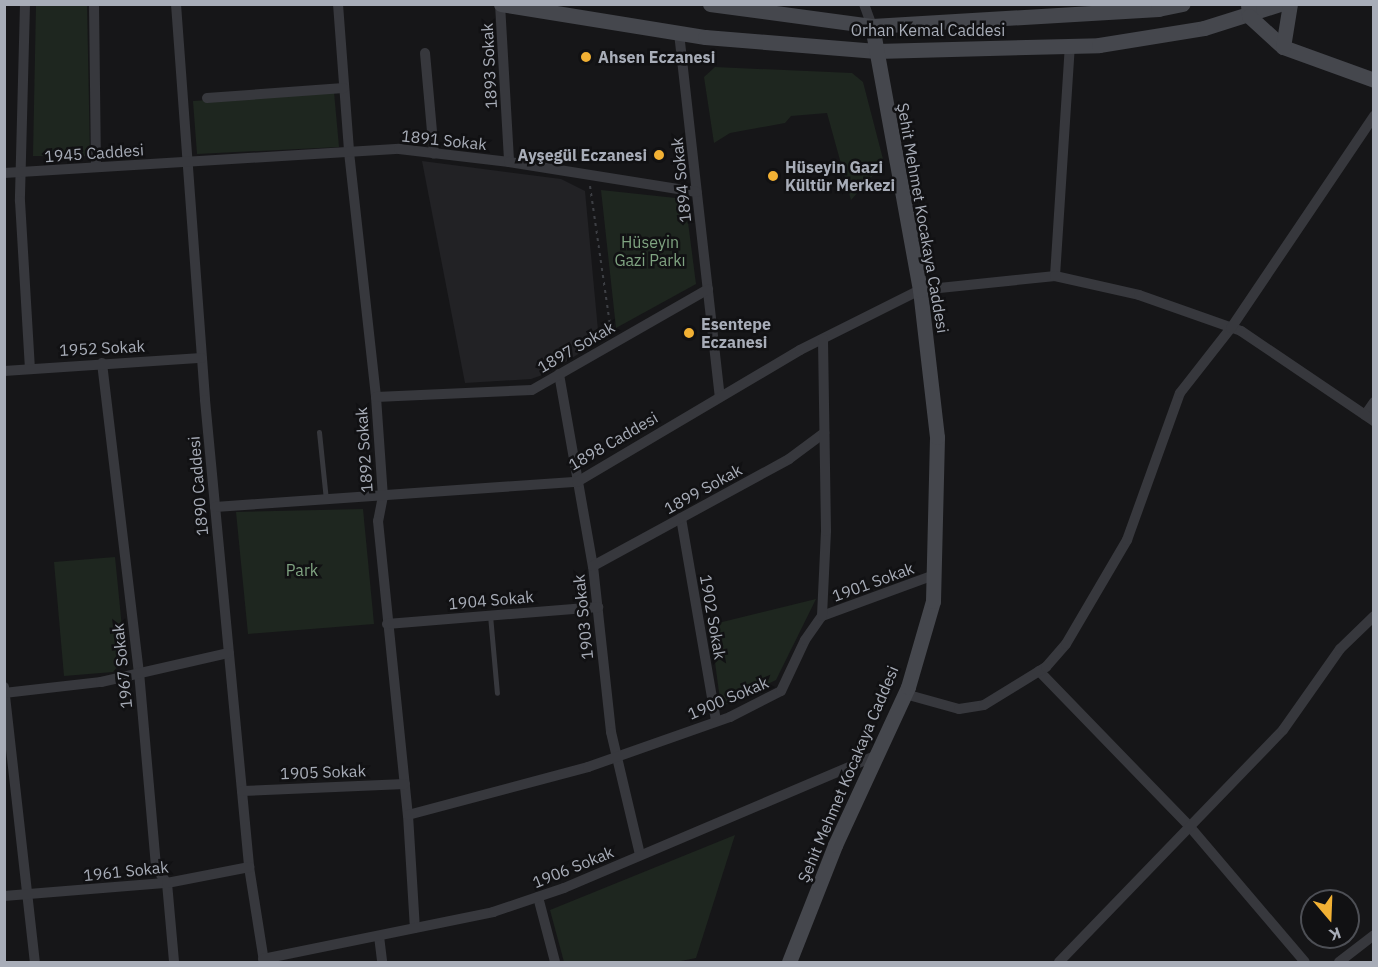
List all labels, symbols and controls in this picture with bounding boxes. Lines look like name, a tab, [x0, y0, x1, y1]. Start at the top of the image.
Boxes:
street label: Orhan Kemal Caddesi	[851, 20, 1005, 40]
street label: 1893 Sokak	[477, 23, 501, 109]
place label: Ahsen Eczanesi	[598, 47, 715, 67]
marker: Ahsen Eczanesi	[579, 50, 593, 64]
street label: Şehit Mehmet Kocakaya Caddesi	[893, 101, 953, 335]
street label: 1891 Sokak	[400, 126, 488, 154]
street label: 1894 Sokak	[667, 136, 695, 224]
street label: 1945 Caddesi	[44, 140, 144, 166]
place label: Ayşegül Eczanesi	[518, 145, 647, 165]
marker: Ayşegül Eczanesi	[652, 148, 666, 162]
place label: Hüseyin Gazi Kültür Merkezi	[785, 157, 895, 195]
marker: Hüseyin Gazi Kültür Merkezi	[766, 169, 780, 183]
park label: Hüseyin Gazi Parkı	[614, 232, 686, 270]
place label: Esentepe Eczanesi	[701, 314, 771, 352]
street label: 1897 Sokak	[534, 317, 618, 377]
marker: Esentepe Eczanesi	[682, 326, 696, 340]
street label: 1952 Sokak	[59, 336, 145, 360]
street label: 1892 Sokak	[351, 407, 377, 493]
street label: 1898 Caddesi	[565, 408, 661, 474]
street label: 1890 Caddesi	[184, 435, 212, 537]
street label: 1899 Sokak	[661, 460, 745, 518]
street label: 1901 Sokak	[829, 558, 917, 606]
park label: Park	[286, 560, 318, 580]
street label: 1903 Sokak	[569, 573, 597, 661]
street label: 1902 Sokak	[696, 573, 730, 661]
street label: 1904 Sokak	[447, 587, 535, 613]
street label: 1967 Sokak	[108, 622, 136, 710]
street label: Şehit Mehmet Kocakaya Caddesi	[794, 663, 902, 885]
street label: 1900 Sokak	[685, 672, 771, 724]
street label: 1905 Sokak	[280, 761, 366, 783]
street label: 1906 Sokak	[530, 842, 616, 892]
street label: 1961 Sokak	[82, 857, 170, 885]
north arrow	[1300, 889, 1360, 949]
text: K	[1327, 923, 1344, 945]

